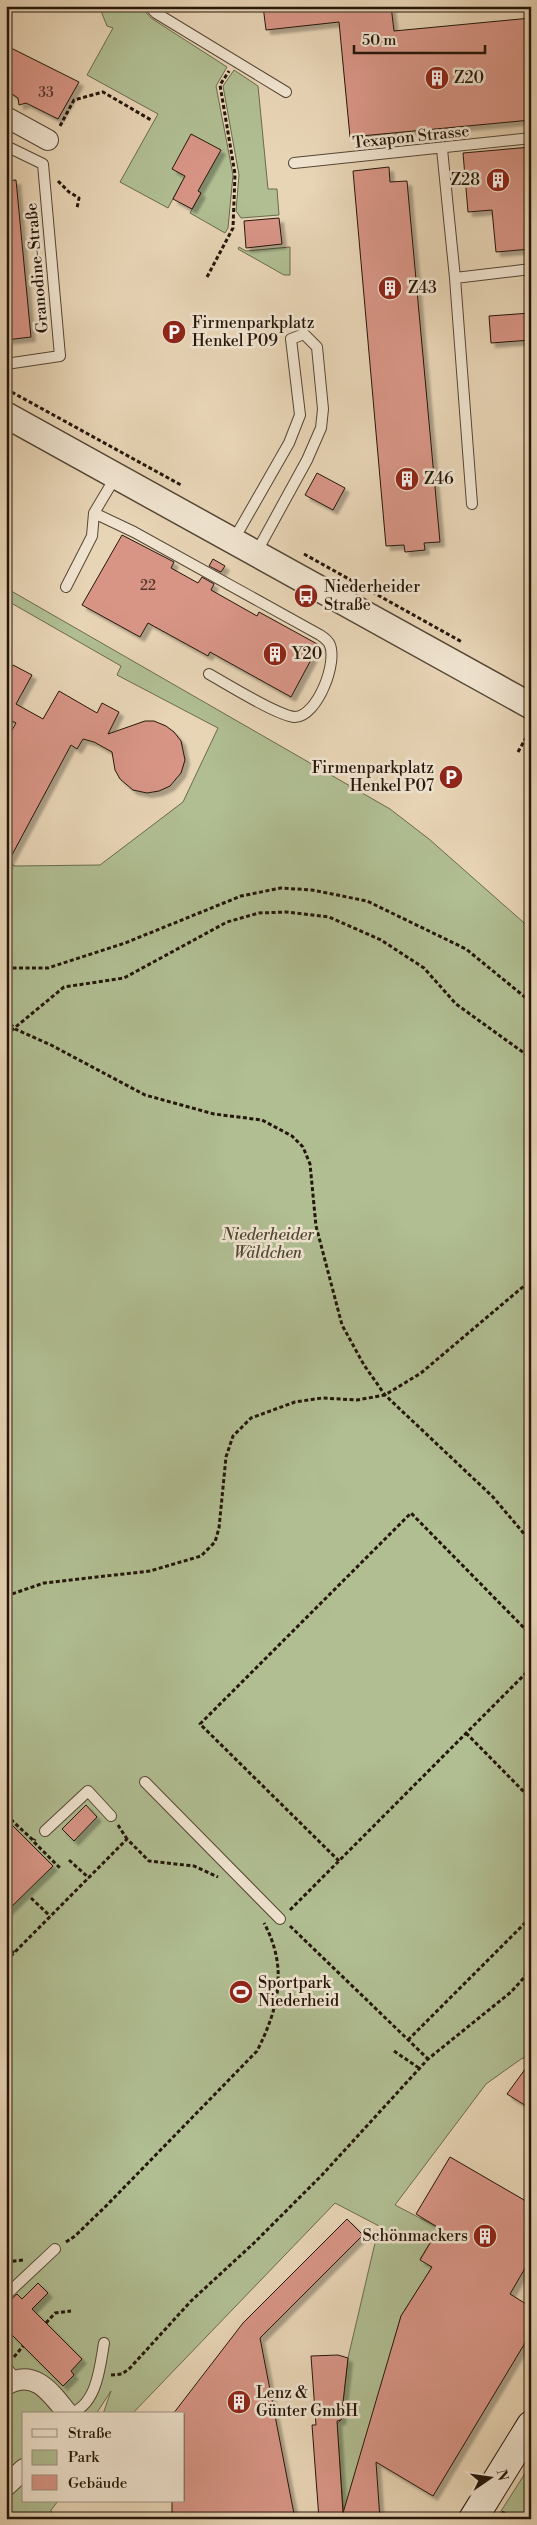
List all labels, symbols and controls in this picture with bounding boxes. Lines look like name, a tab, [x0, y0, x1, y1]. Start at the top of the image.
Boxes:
scale bar	[354, 22, 486, 54]
text: 50 m	[362, 31, 396, 50]
building icon: Z20	[424, 65, 450, 91]
place label: Z20	[454, 68, 484, 88]
house number: 33	[38, 84, 54, 102]
street label: Texapon Strasse	[352, 121, 470, 153]
building icon: Z28	[485, 167, 511, 193]
place label: Z28	[451, 170, 480, 190]
street label: Granodine-Straße	[21, 202, 53, 334]
building icon: Z43	[377, 275, 403, 301]
place label: Z43	[408, 278, 437, 298]
place label: Firmenparkplatz Henkel P09	[192, 313, 314, 351]
parking icon: Firmenparkplatz Henkel P09	[161, 319, 187, 345]
building icon: Z46	[394, 466, 420, 492]
place label: Z46	[424, 469, 454, 489]
house number: 22	[140, 577, 156, 595]
place label: Niederheider Straße	[324, 577, 420, 615]
bus stop icon: Niederheider Straße	[293, 583, 319, 609]
building icon: Y20	[262, 641, 288, 667]
place label: Y20	[291, 644, 322, 664]
place label: Firmenparkplatz Henkel P07	[312, 758, 434, 796]
parking icon: Firmenparkplatz Henkel P07	[438, 764, 464, 790]
park label: Niederheider Wäldchen	[221, 1225, 315, 1263]
place label: Sportpark Niederheid	[258, 1973, 339, 2011]
sports icon: Sportpark Niederheid	[228, 1979, 254, 2005]
building icon: Schönmackers	[472, 2223, 498, 2249]
place label: Schönmackers	[362, 2226, 468, 2246]
place label: Lenz & Günter GmbH	[256, 2383, 358, 2421]
building icon: Lenz & Günter GmbH	[226, 2389, 252, 2415]
legend	[22, 2412, 185, 2502]
text: Straße	[68, 2424, 112, 2443]
text: Park	[68, 2448, 100, 2467]
north arrow	[464, 2452, 514, 2502]
text: N	[492, 2468, 512, 2483]
text: Gebäude	[68, 2474, 127, 2493]

